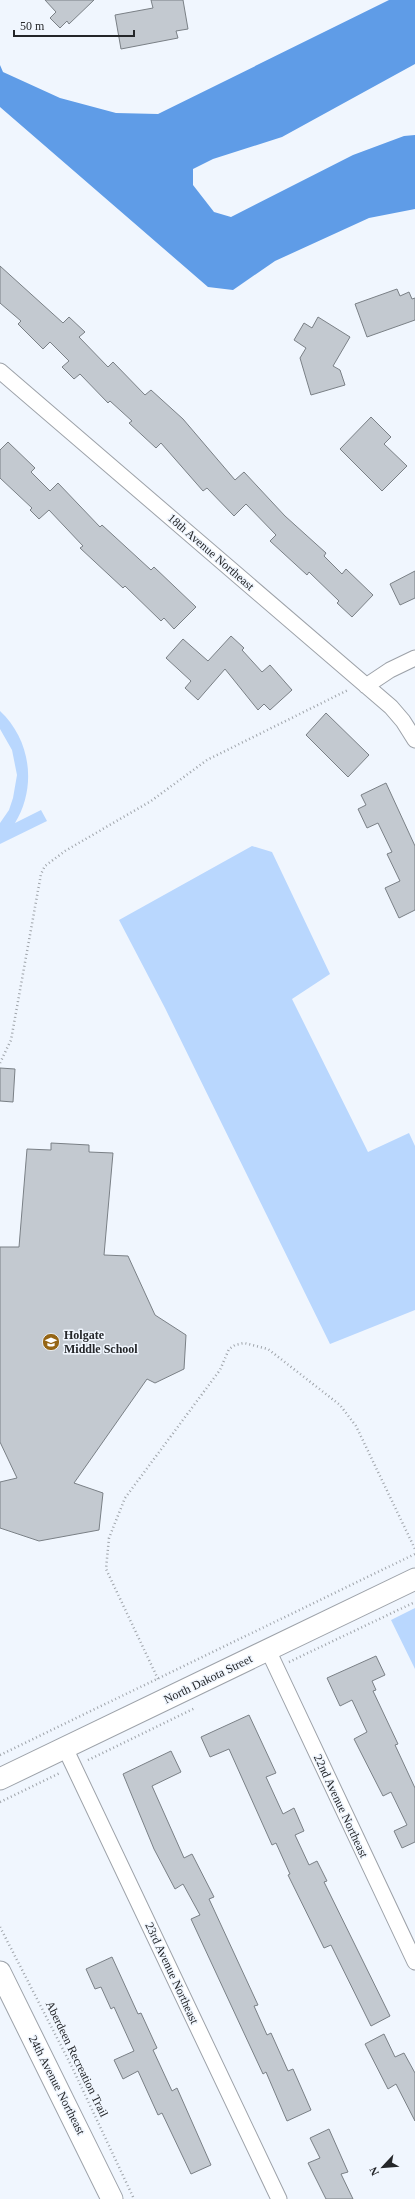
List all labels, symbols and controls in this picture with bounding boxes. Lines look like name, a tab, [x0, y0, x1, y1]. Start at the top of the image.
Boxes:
scale bar	[14, 12, 134, 38]
text: 50 m	[20, 19, 45, 33]
street label: 18th Avenue Northeast	[165, 511, 258, 594]
place label: Holgate Middle School	[64, 1328, 138, 1356]
school or university icon: Holgate Middle School	[41, 1332, 61, 1352]
street label: North Dakota Street	[162, 1651, 255, 1706]
street label: 22nd Avenue Northeast	[311, 1752, 371, 1861]
street label: 23rd Avenue Northeast	[142, 1920, 202, 2027]
street label: Aberdeen Recreation Trail	[43, 1999, 111, 2120]
street label: 24th Avenue Northeast	[26, 2033, 88, 2138]
north arrow	[363, 2147, 403, 2187]
text: N	[367, 2165, 381, 2178]

